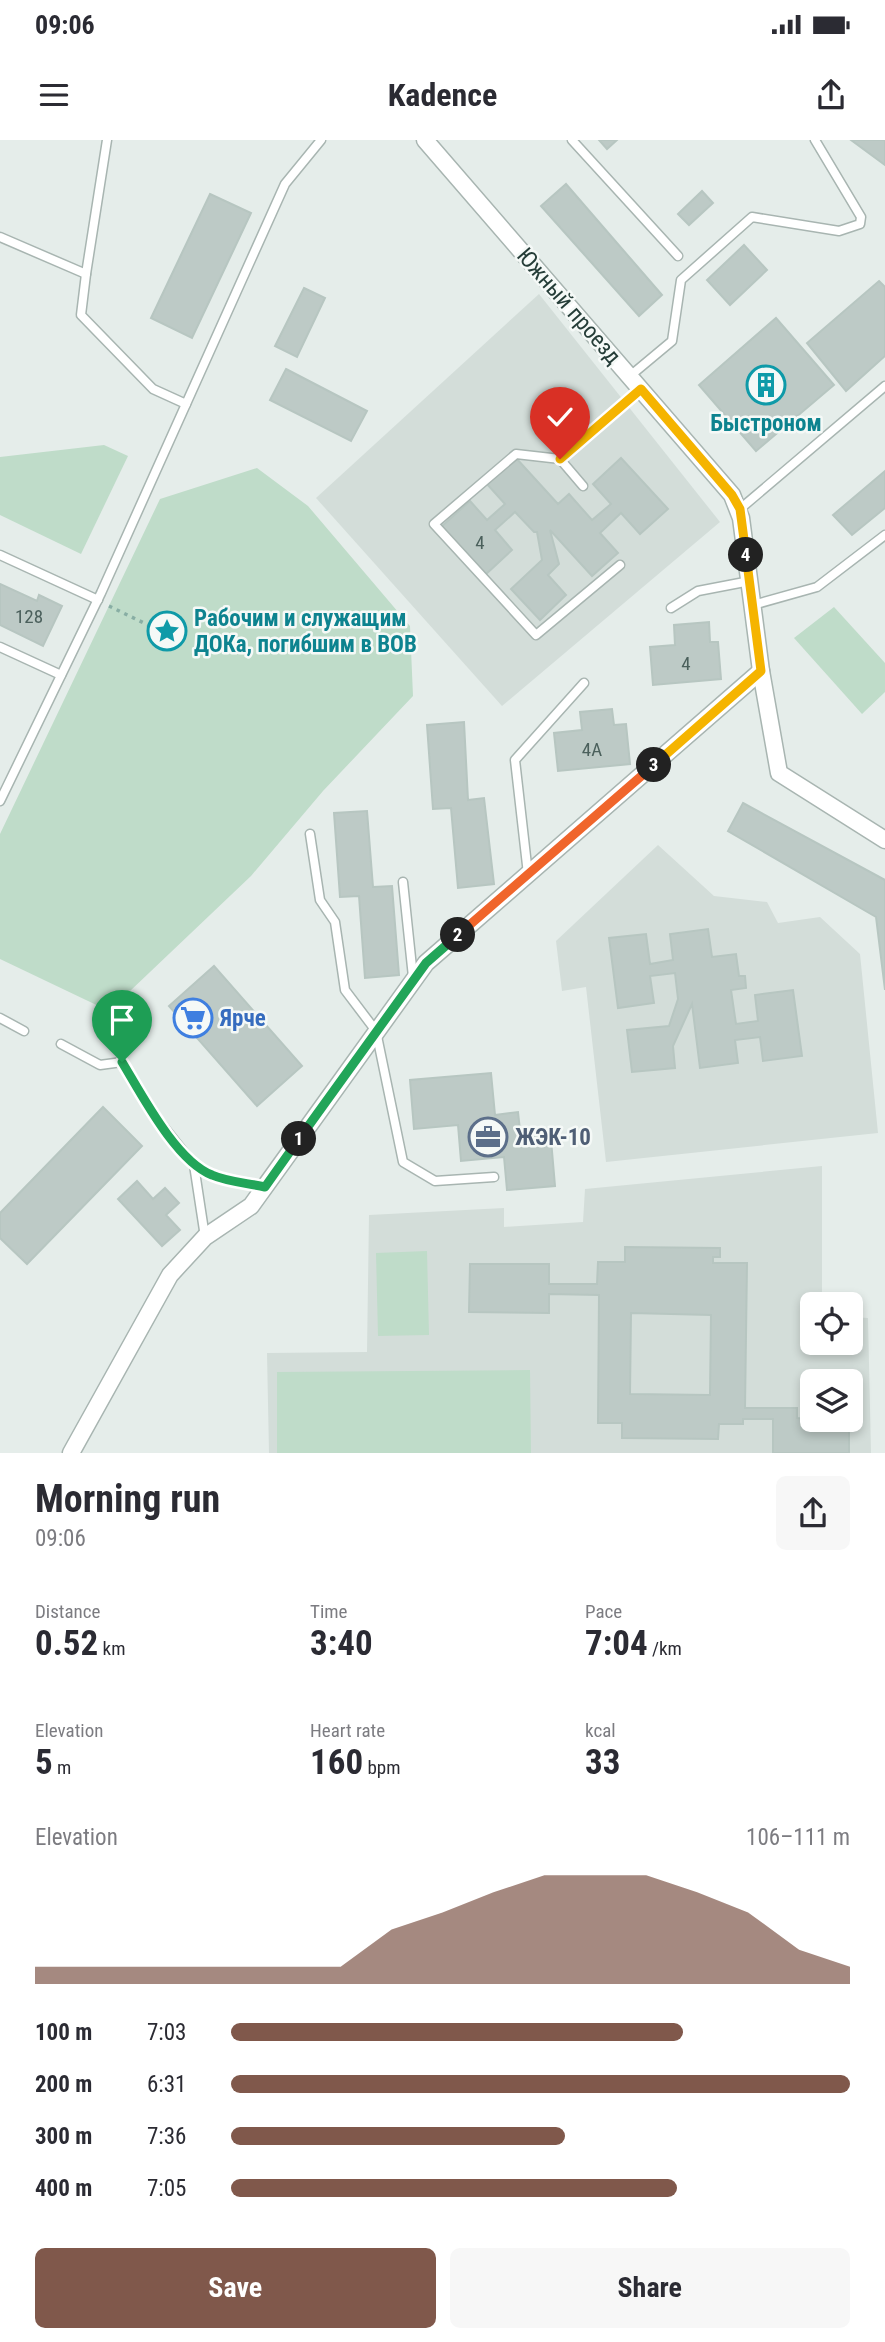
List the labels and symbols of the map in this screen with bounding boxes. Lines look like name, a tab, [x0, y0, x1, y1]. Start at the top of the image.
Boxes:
street label: Южный проезд	[511, 242, 627, 370]
building icon: Быстроном	[745, 364, 787, 406]
pin	[530, 387, 590, 459]
place label: Быстроном	[710, 410, 822, 437]
house number: 4	[475, 531, 485, 554]
pin: 4	[728, 538, 764, 572]
house number: 128	[15, 605, 43, 628]
place label: Рабочим и служащим ДОКа, погибшим в ВОВ	[194, 605, 417, 658]
place icon: Рабочим и служащим ДОКа, погибшим в ВОВ	[146, 610, 188, 652]
house number: 4	[681, 652, 691, 675]
house number: 4А	[582, 738, 602, 761]
pin: 3	[636, 748, 672, 782]
pin: 2	[440, 918, 476, 952]
pin	[92, 990, 152, 1062]
supermarket icon: Ярче	[172, 997, 214, 1039]
place label: Ярче	[219, 1005, 266, 1032]
office icon: ЖЭК-10	[467, 1116, 509, 1158]
pin: 1	[282, 1122, 316, 1156]
place label: ЖЭК-10	[515, 1124, 591, 1151]

